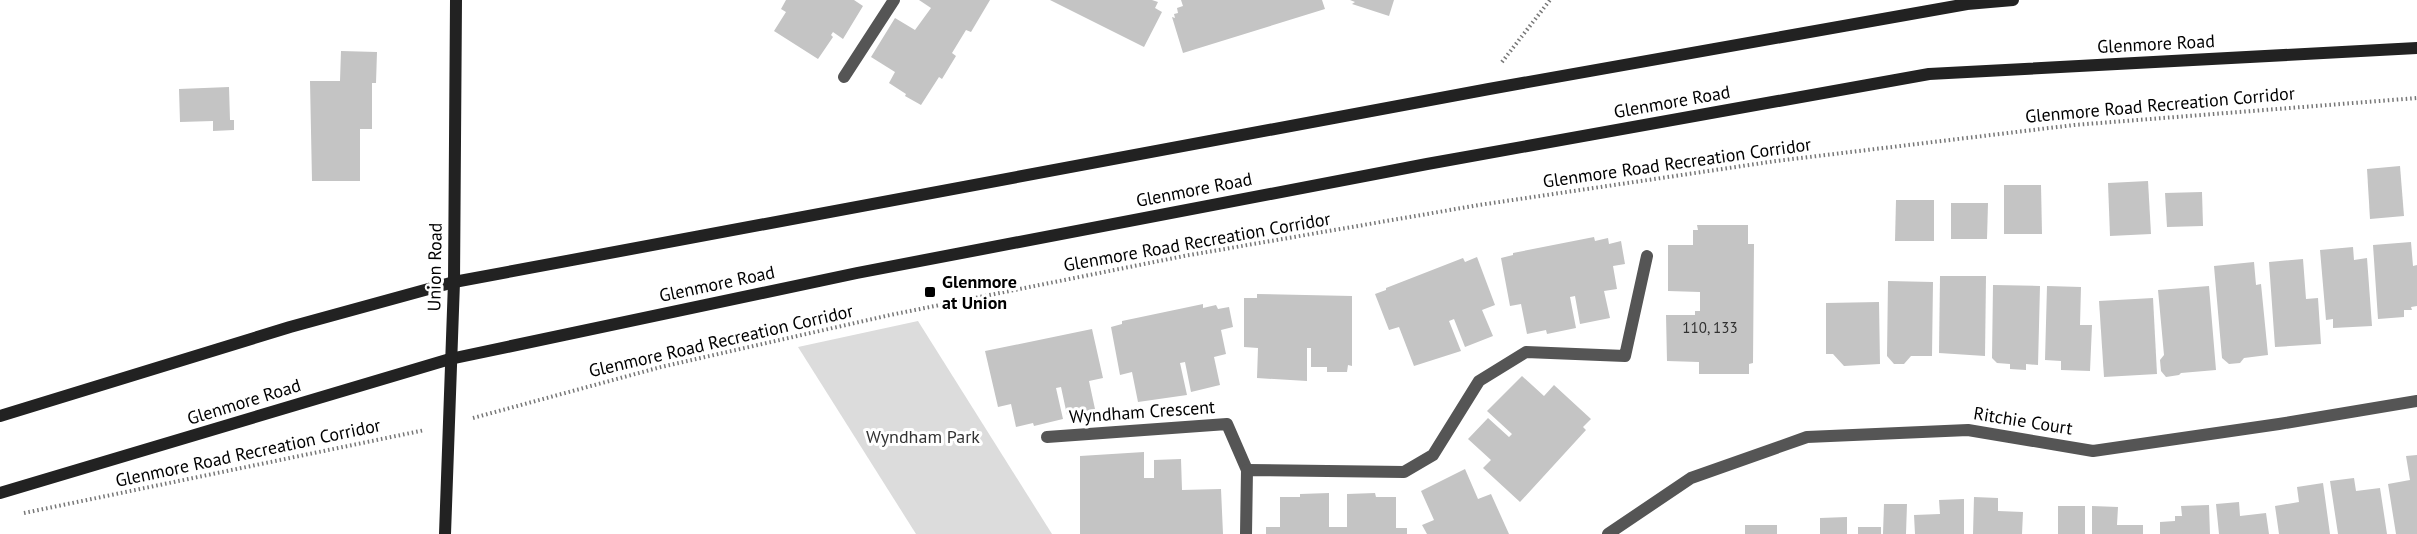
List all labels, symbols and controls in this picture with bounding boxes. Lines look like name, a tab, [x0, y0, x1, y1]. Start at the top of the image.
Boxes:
street label: Glenmore Road	[2097, 29, 2215, 58]
street label: Glenmore Road	[1612, 80, 1732, 123]
street label: Glenmore Road Recreation Corridor	[2024, 81, 2296, 128]
street label: Glenmore Road Recreation Corridor	[1541, 132, 1813, 193]
street label: Glenmore Road	[1134, 167, 1254, 212]
street label: Glenmore Road Recreation Corridor	[1062, 207, 1332, 276]
street label: Union Road	[422, 222, 447, 312]
street label: Glenmore Road	[657, 260, 777, 307]
place label: Glenmore at Union	[942, 270, 1017, 314]
marker: Glenmore at Union	[923, 285, 937, 299]
street label: Glenmore Road Recreation Corridor	[586, 299, 855, 382]
house number: 110, 133	[1682, 318, 1738, 337]
street label: Glenmore Road	[184, 373, 303, 430]
street label: Wyndham Crescent	[1068, 395, 1216, 428]
street label: Ritchie Court	[1972, 401, 2074, 440]
street label: Glenmore Road Recreation Corridor	[113, 413, 383, 492]
park label: Wyndham Park	[866, 425, 980, 448]

